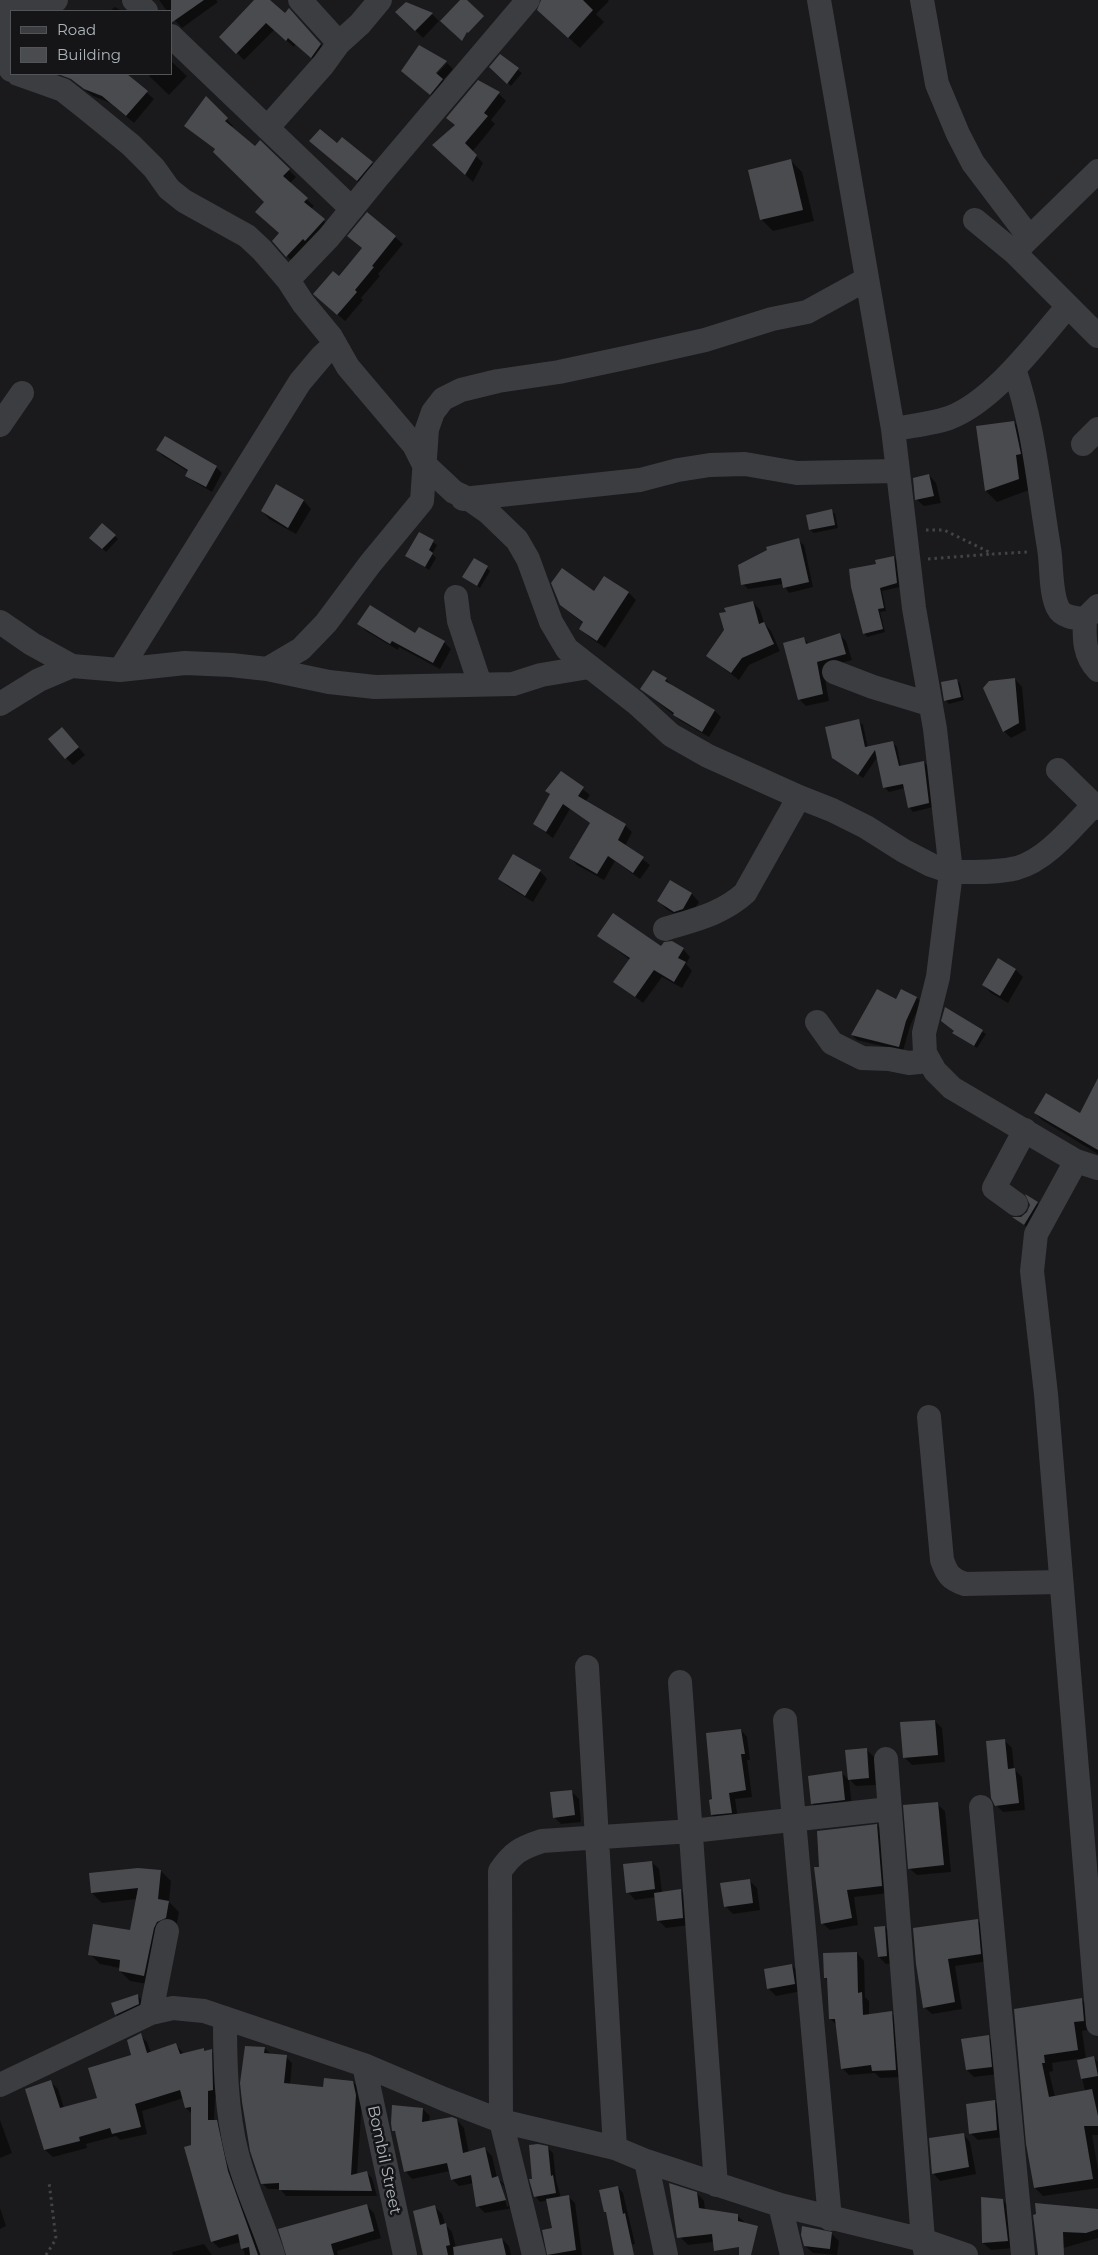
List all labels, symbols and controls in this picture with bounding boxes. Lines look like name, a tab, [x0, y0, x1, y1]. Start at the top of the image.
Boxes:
legend	[10, 10, 172, 75]
text: Road	[57, 20, 96, 39]
text: Building	[57, 45, 121, 64]
street label: Bombil Street	[363, 2104, 405, 2216]

